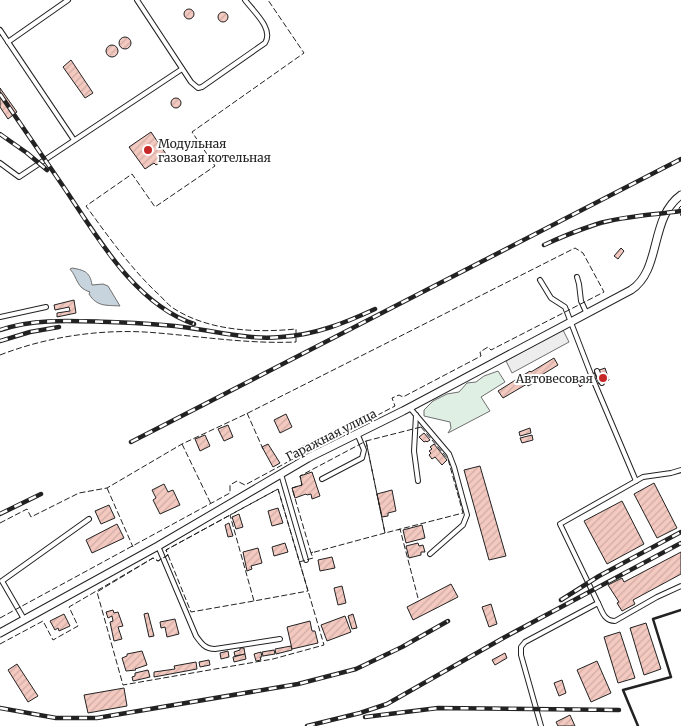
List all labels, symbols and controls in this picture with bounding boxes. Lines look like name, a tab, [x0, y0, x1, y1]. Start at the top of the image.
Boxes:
place label: Модульная газовая котельная	[158, 136, 271, 165]
marker: Модульная газовая котельная	[142, 144, 154, 156]
place label: Автовесовая	[515, 371, 593, 386]
marker: Автовесовая	[597, 372, 609, 384]
street label: Гаражная улица	[283, 405, 379, 464]

